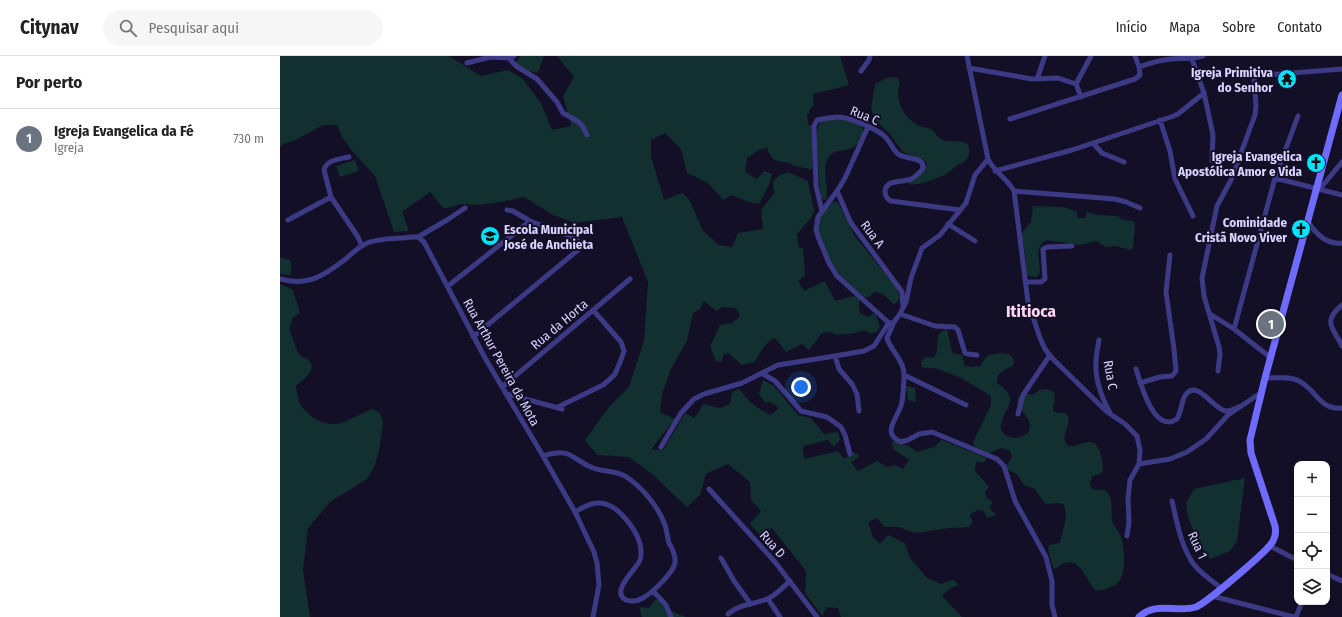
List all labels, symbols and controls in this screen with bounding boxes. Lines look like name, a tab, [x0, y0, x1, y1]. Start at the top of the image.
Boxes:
search box	[103, 10, 383, 46]
text: Citynav	[20, 16, 79, 39]
icon: search	[117, 17, 139, 39]
text: Pesquisar aqui	[149, 19, 239, 37]
text: Início	[1116, 19, 1147, 36]
text: Mapa	[1169, 19, 1200, 36]
text: Sobre	[1222, 19, 1255, 36]
text: Contato	[1277, 19, 1322, 36]
place label: Igreja Primitiva do Senhor	[1191, 65, 1274, 95]
temple icon: Igreja Primitiva do Senhor	[1276, 68, 1298, 90]
text: Por perto	[16, 72, 82, 93]
street label: Rua C	[848, 103, 882, 128]
text: Igreja Evangelica da Fé	[54, 122, 194, 140]
text: 1	[26, 131, 32, 146]
text: 730 m	[233, 131, 264, 146]
text: Igreja	[54, 140, 84, 155]
place label: Igreja Evangelica Apostólica Amor e Vida	[1177, 149, 1303, 179]
church icon: Igreja Evangelica Apostólica Amor e Vida	[1305, 152, 1327, 174]
place label: Cominidade Cristã Novo Viver	[1195, 215, 1287, 245]
street label: Rua A	[858, 218, 888, 251]
church icon: Cominidade Cristã Novo Viver	[1290, 218, 1312, 240]
place label: Escola Municipal José de Anchieta	[503, 222, 594, 252]
school or university icon: Escola Municipal José de Anchieta	[479, 225, 501, 247]
street label: Rua Arthur Pereira da Mota	[460, 296, 543, 429]
street label: Rua da Horta	[528, 296, 591, 352]
district label: Ititioca	[1006, 301, 1057, 322]
pin: 1	[1258, 309, 1284, 339]
street label: Rua C	[1101, 359, 1121, 392]
your location	[791, 377, 811, 397]
map controls	[1294, 461, 1330, 605]
button: +	[1294, 461, 1330, 497]
button: −	[1294, 497, 1330, 533]
street label: Rua D	[757, 528, 789, 561]
street label: Rua 1	[1185, 529, 1210, 561]
button: locate	[1294, 533, 1330, 569]
button: layers	[1294, 569, 1330, 605]

